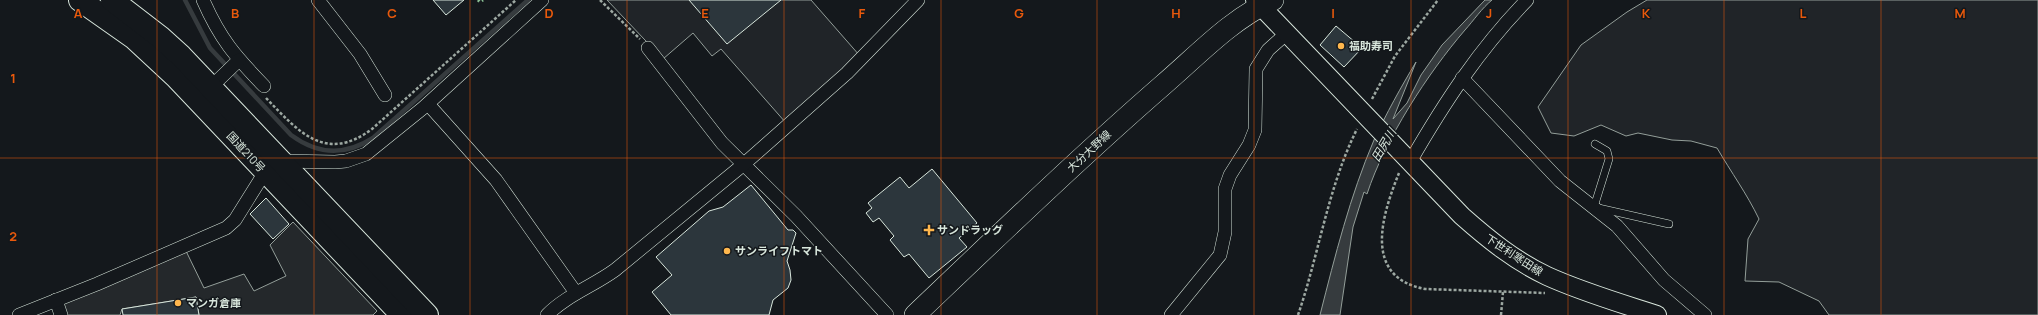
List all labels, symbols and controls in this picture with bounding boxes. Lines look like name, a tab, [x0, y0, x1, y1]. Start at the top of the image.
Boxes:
text: A	[74, 4, 83, 22]
text: B	[231, 4, 239, 22]
text: C	[387, 4, 397, 22]
text: D	[544, 4, 554, 22]
text: E	[701, 4, 709, 22]
text: F	[859, 4, 866, 22]
text: G	[1014, 4, 1024, 22]
text: H	[1171, 4, 1181, 22]
text: I	[1331, 4, 1335, 22]
text: J	[1486, 4, 1492, 22]
text: K	[1642, 4, 1651, 22]
text: L	[1800, 4, 1807, 22]
text: M	[1954, 4, 1966, 22]
place label: 福助寿司	[1349, 38, 1393, 53]
marker: 福助寿司	[1336, 41, 1346, 51]
text: 1	[10, 69, 16, 87]
water label: 田尻川	[1367, 123, 1401, 165]
street label: 大分大野線	[1063, 126, 1114, 175]
street label: 国道210号	[224, 128, 269, 175]
place label: サンドラッグ	[937, 222, 1003, 237]
marker: サンドラッグ	[924, 225, 934, 235]
text: 2	[9, 227, 17, 245]
street label: 下世利寒田線	[1483, 230, 1546, 279]
place label: サンライフトマト	[735, 243, 823, 258]
marker: サンライフトマト	[722, 246, 732, 256]
place label: マンガ倉庫	[186, 295, 241, 310]
marker: マンガ倉庫	[173, 298, 183, 308]

